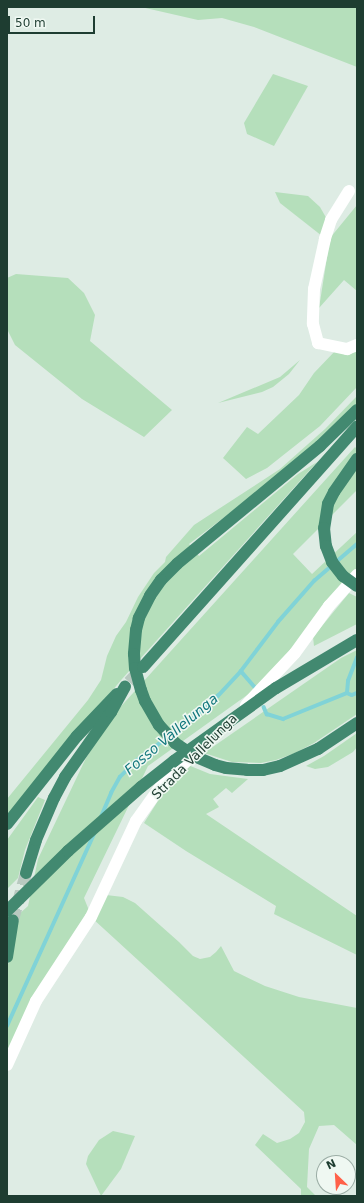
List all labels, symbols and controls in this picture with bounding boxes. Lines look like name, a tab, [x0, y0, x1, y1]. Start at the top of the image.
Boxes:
scale bar	[10, 8, 97, 34]
text: 50 m	[15, 16, 46, 30]
water label: Fosso Vallelunga	[121, 690, 221, 778]
street label: Strada Vallelunga	[149, 711, 241, 803]
north arrow	[316, 1155, 356, 1195]
text: N	[324, 1157, 338, 1172]

